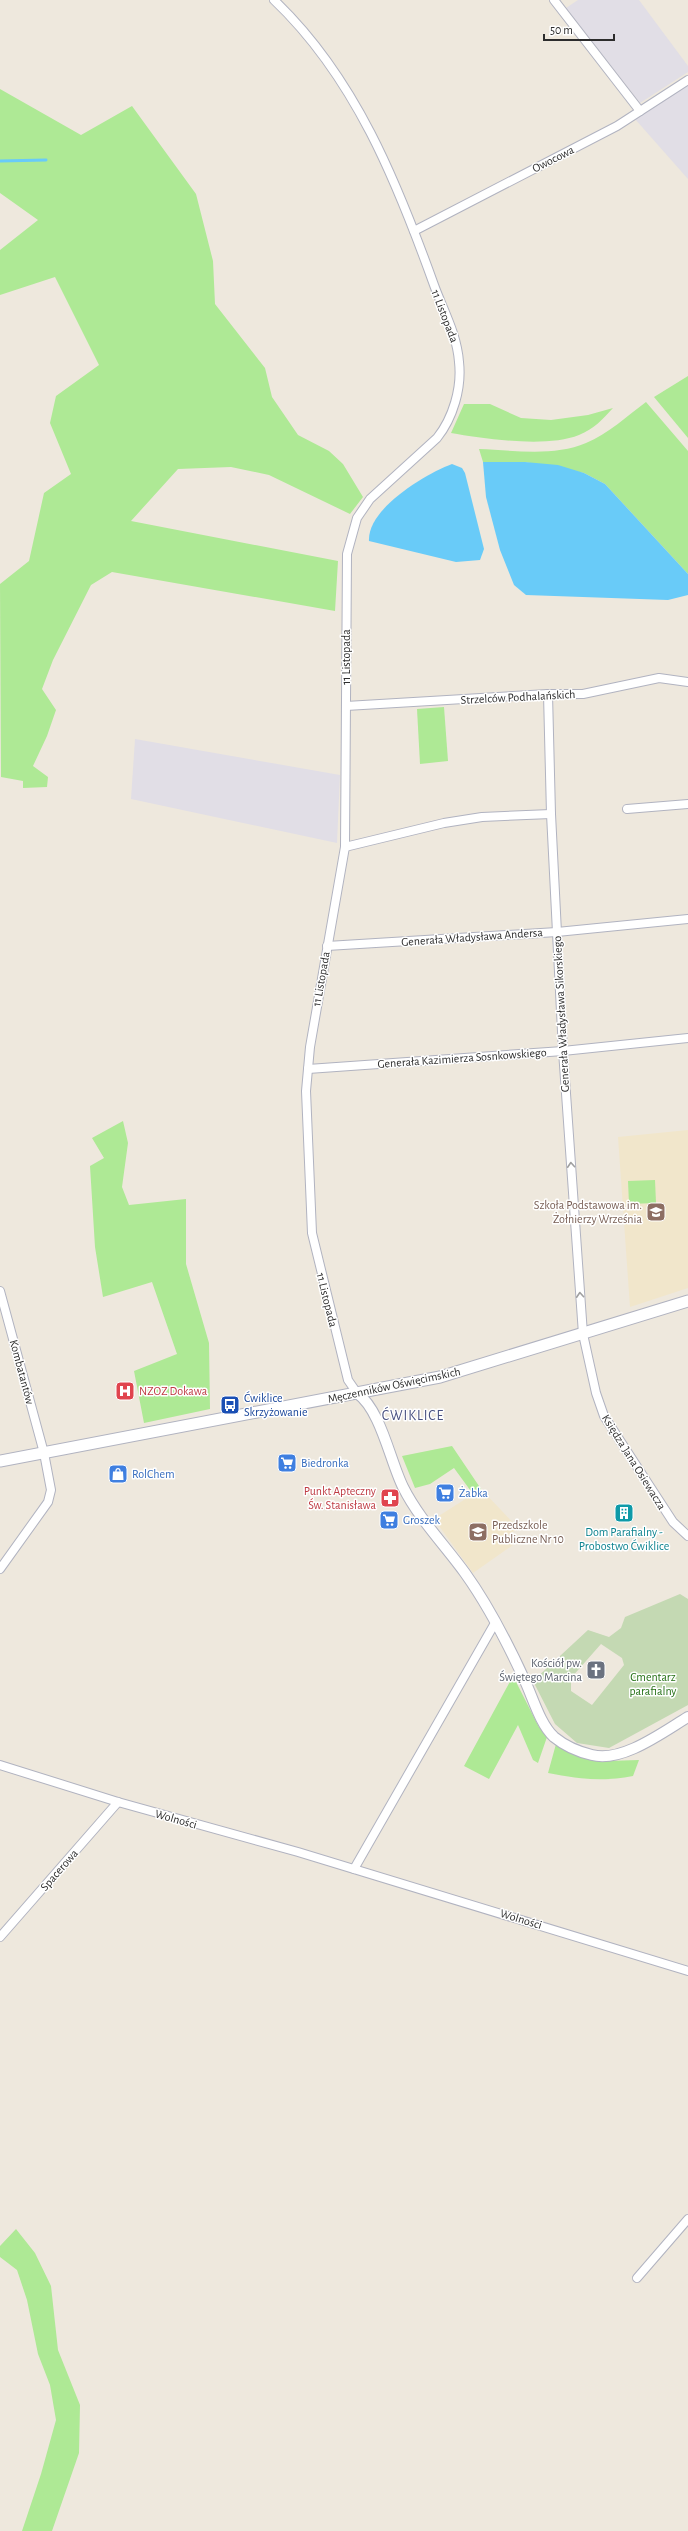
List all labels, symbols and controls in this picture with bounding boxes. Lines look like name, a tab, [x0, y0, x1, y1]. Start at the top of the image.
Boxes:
scale bar	[544, 16, 614, 42]
text: 50 m	[550, 24, 573, 36]
street label: Owocowa	[530, 143, 576, 175]
street label: 11 Listopada	[429, 288, 461, 344]
street label: 11 Listopada	[340, 629, 352, 685]
street label: Strzelców Podhalańskich	[460, 688, 576, 706]
street label: Generała Władysława Andersa	[401, 926, 544, 949]
street label: Generała Władysława Sikorskiego	[551, 935, 572, 1093]
street label: 11 Listopada	[310, 950, 332, 1007]
street label: Generała Kazimierza Sosnkowskiego	[377, 1046, 547, 1070]
one-way arrow	[567, 1162, 576, 1168]
place label: Szkoła Podstawowa im. Żołnierzy Września	[534, 1199, 642, 1226]
school or university icon: Szkoła Podstawowa im. Żołnierzy Września	[645, 1201, 667, 1223]
street label: 11 Listopada	[314, 1272, 340, 1329]
one-way arrow	[576, 1292, 585, 1298]
street label: Kombatantów	[8, 1338, 36, 1406]
street label: Męczenników Oświęcimskich	[327, 1365, 461, 1405]
hospital icon: NZOZ Dokawa	[114, 1380, 136, 1402]
place label: NZOZ Dokawa	[139, 1385, 208, 1397]
place label: Ćwiklice Skrzyżowanie	[244, 1391, 307, 1419]
bus stop icon: Ćwiklice Skrzyżowanie	[219, 1394, 241, 1416]
district label: ĆWIKLICE	[382, 1406, 444, 1423]
street label: Księdza Jana Osiewacza	[600, 1412, 668, 1512]
supermarket icon: Biedronka	[276, 1452, 298, 1474]
place label: Biedronka	[301, 1457, 349, 1469]
shop icon: RolChem	[107, 1463, 129, 1485]
place label: RolChem	[132, 1468, 175, 1480]
supermarket icon: Żabka	[434, 1482, 456, 1504]
place label: Punkt Apteczny Św. Stanisława	[304, 1485, 376, 1511]
place label: Żabka	[459, 1486, 488, 1499]
pharmacy icon: Punkt Apteczny Św. Stanisława	[379, 1487, 401, 1509]
building icon: Dom Parafialny - Probostwo Ćwiklice	[613, 1502, 635, 1524]
supermarket icon: Groszek	[378, 1509, 400, 1531]
place label: Groszek	[403, 1514, 440, 1526]
place label: Przedszkole Publiczne Nr 10	[492, 1519, 564, 1545]
school or university icon: Przedszkole Publiczne Nr 10	[467, 1521, 489, 1543]
place label: Dom Parafialny - Probostwo Ćwiklice	[579, 1526, 669, 1552]
place label: Kościół pw. Świętego Marcina	[499, 1657, 582, 1683]
church icon: Kościół pw. Świętego Marcina	[585, 1659, 607, 1681]
park label: Cmentarz parafialny	[630, 1671, 676, 1698]
street label: Wolności	[154, 1807, 198, 1831]
street label: Spacerowa	[38, 1847, 80, 1893]
street label: Wolności	[499, 1907, 543, 1931]

